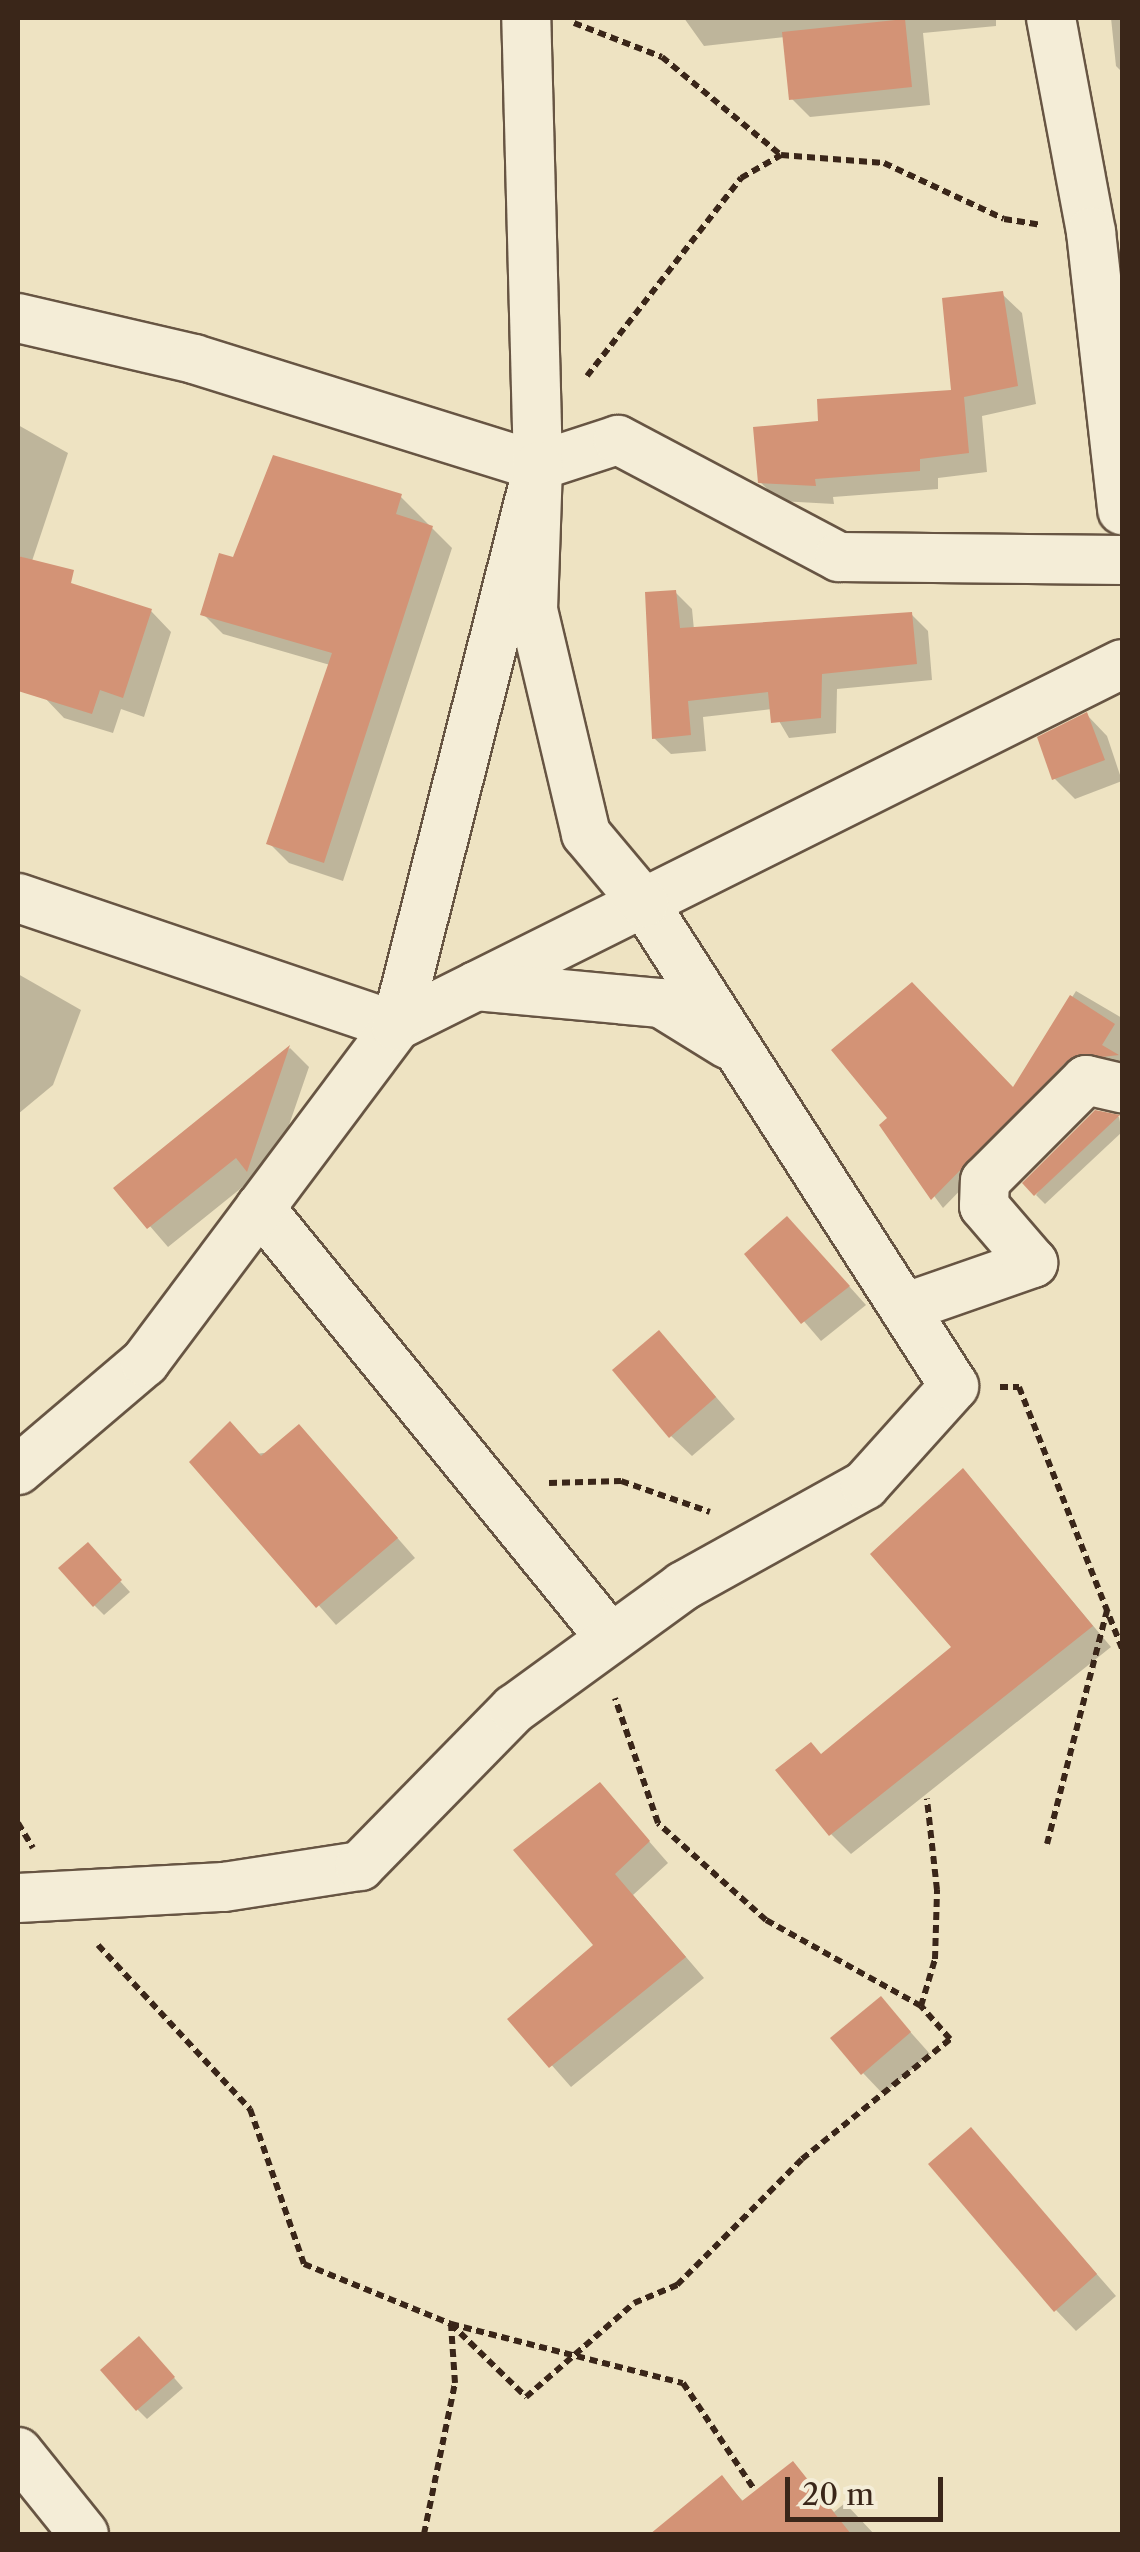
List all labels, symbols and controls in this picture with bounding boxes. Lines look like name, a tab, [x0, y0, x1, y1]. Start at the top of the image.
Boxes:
scale bar	[790, 2457, 948, 2519]
text: 20 m	[802, 2476, 874, 2513]

